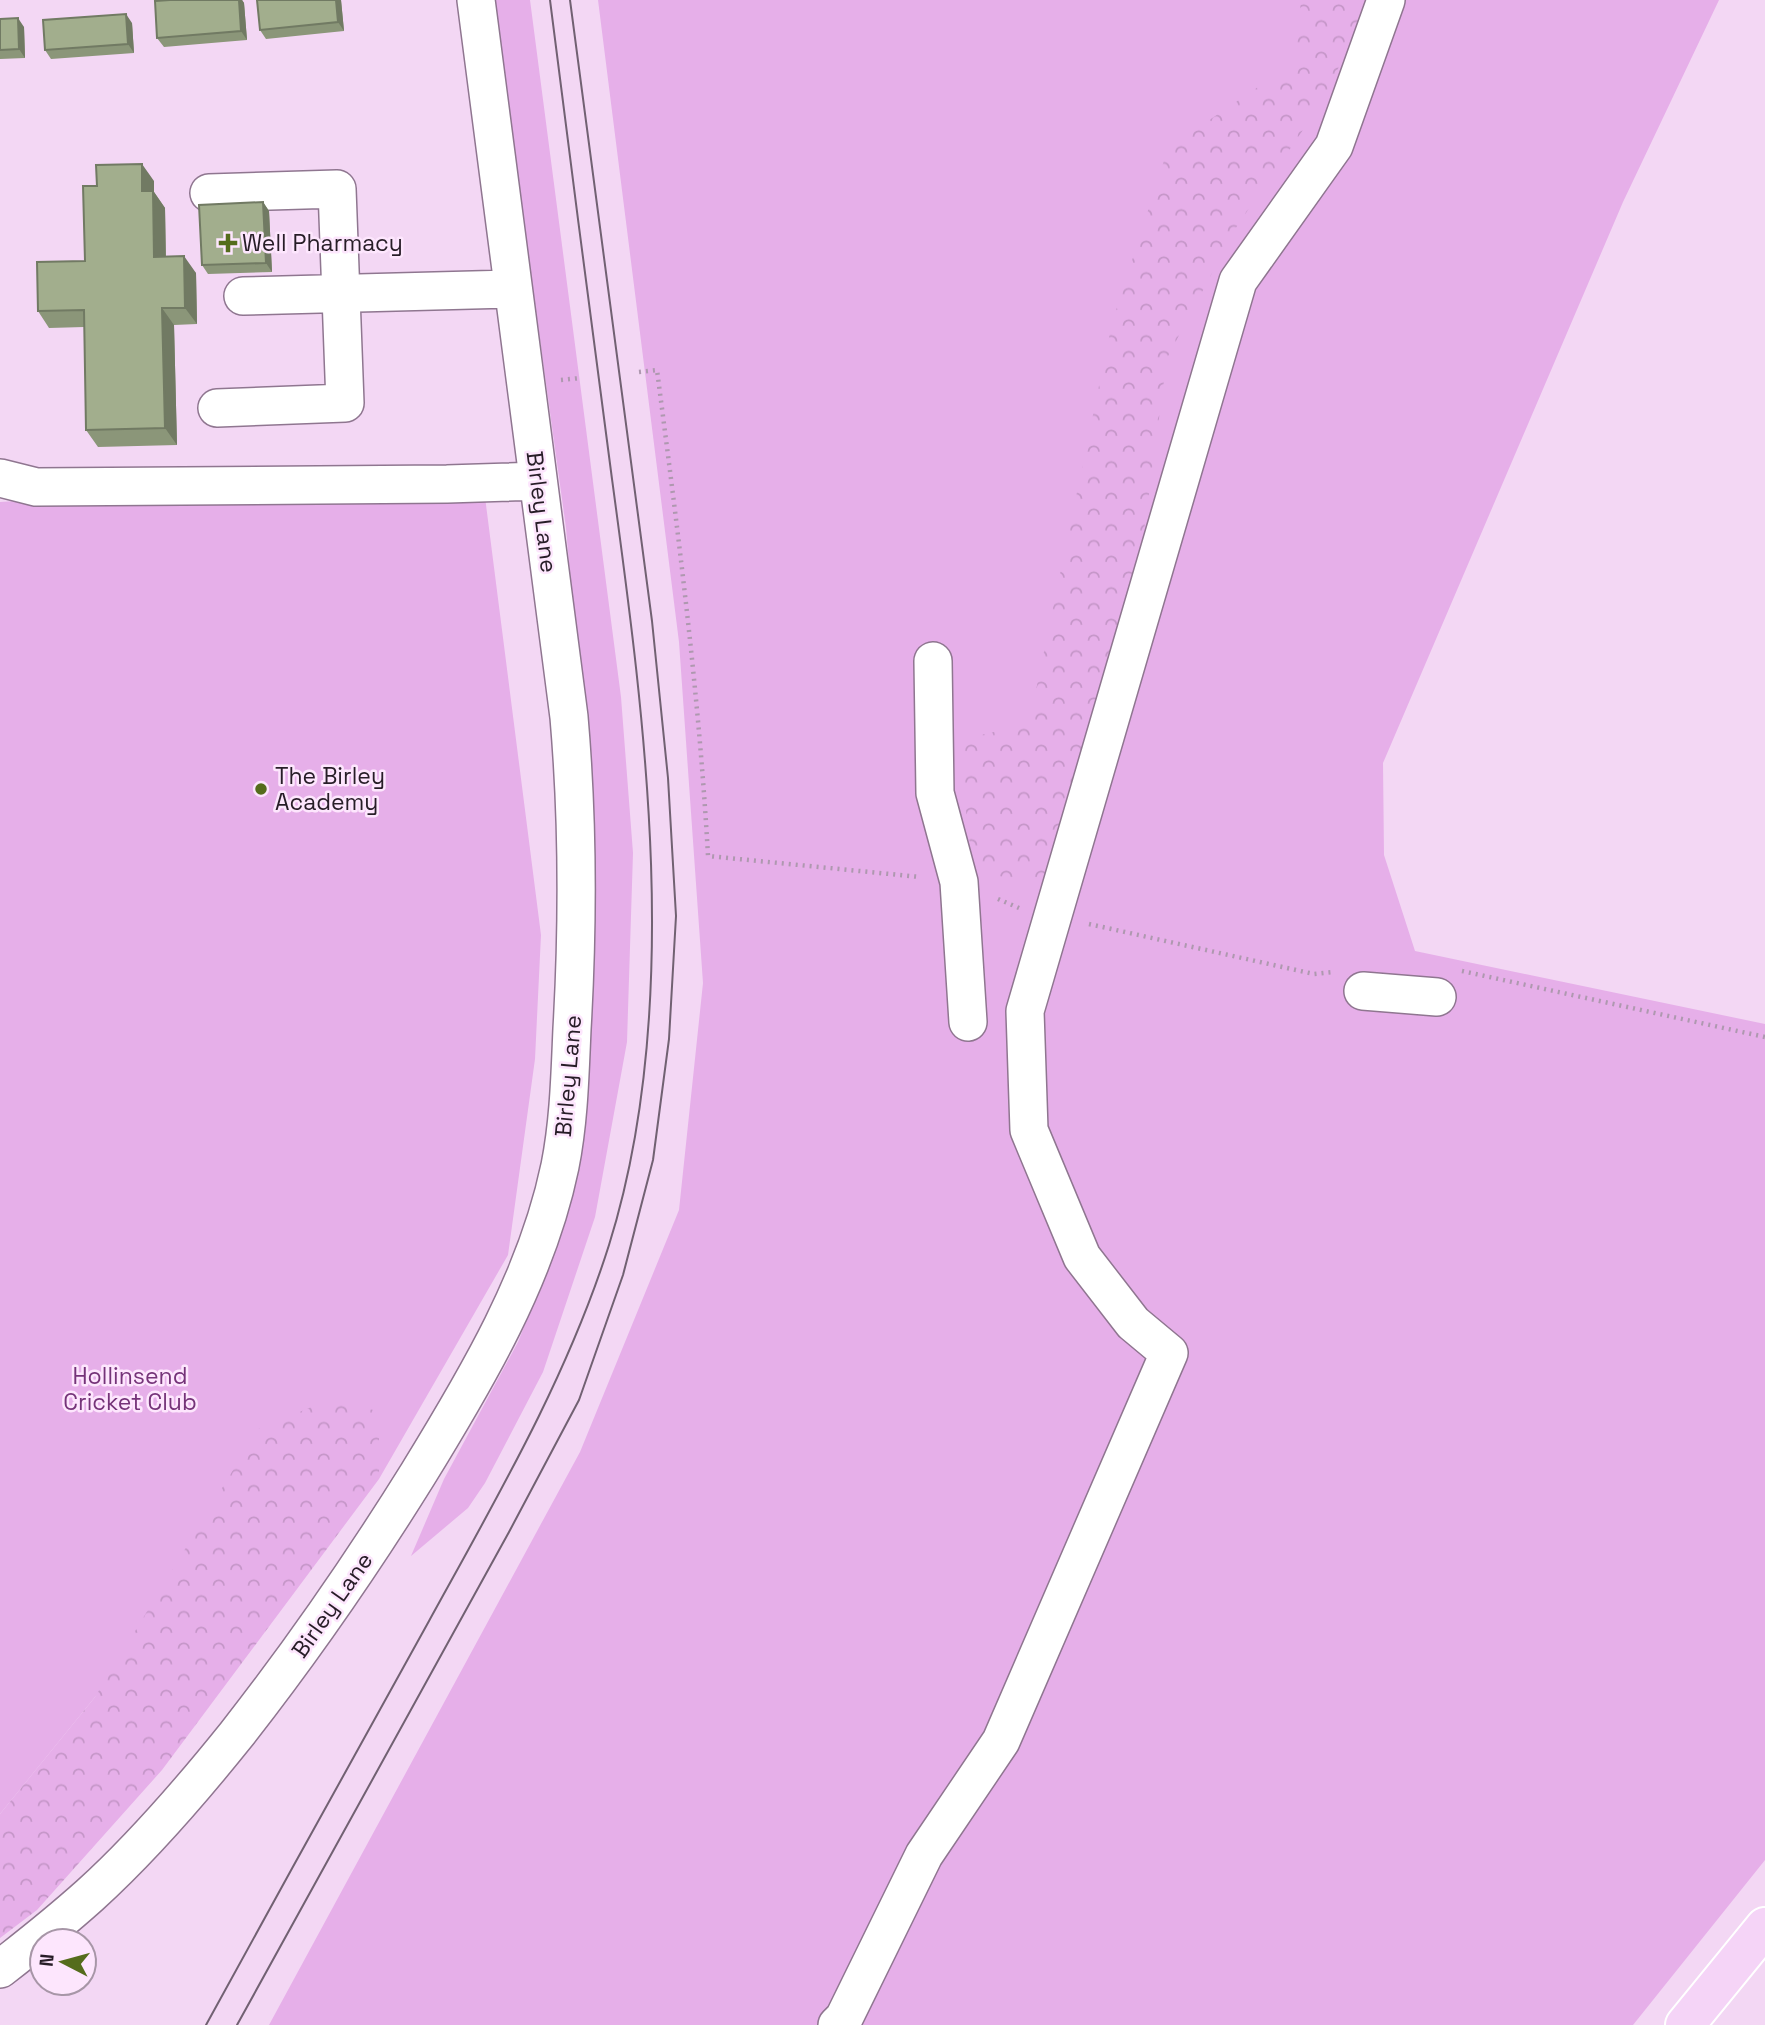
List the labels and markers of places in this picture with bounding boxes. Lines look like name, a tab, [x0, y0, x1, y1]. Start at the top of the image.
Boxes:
place label: Well Pharmacy	[242, 228, 403, 258]
marker: Well Pharmacy	[220, 235, 236, 251]
place label: The Birley Academy	[275, 761, 385, 817]
marker: The Birley Academy	[253, 781, 269, 797]

